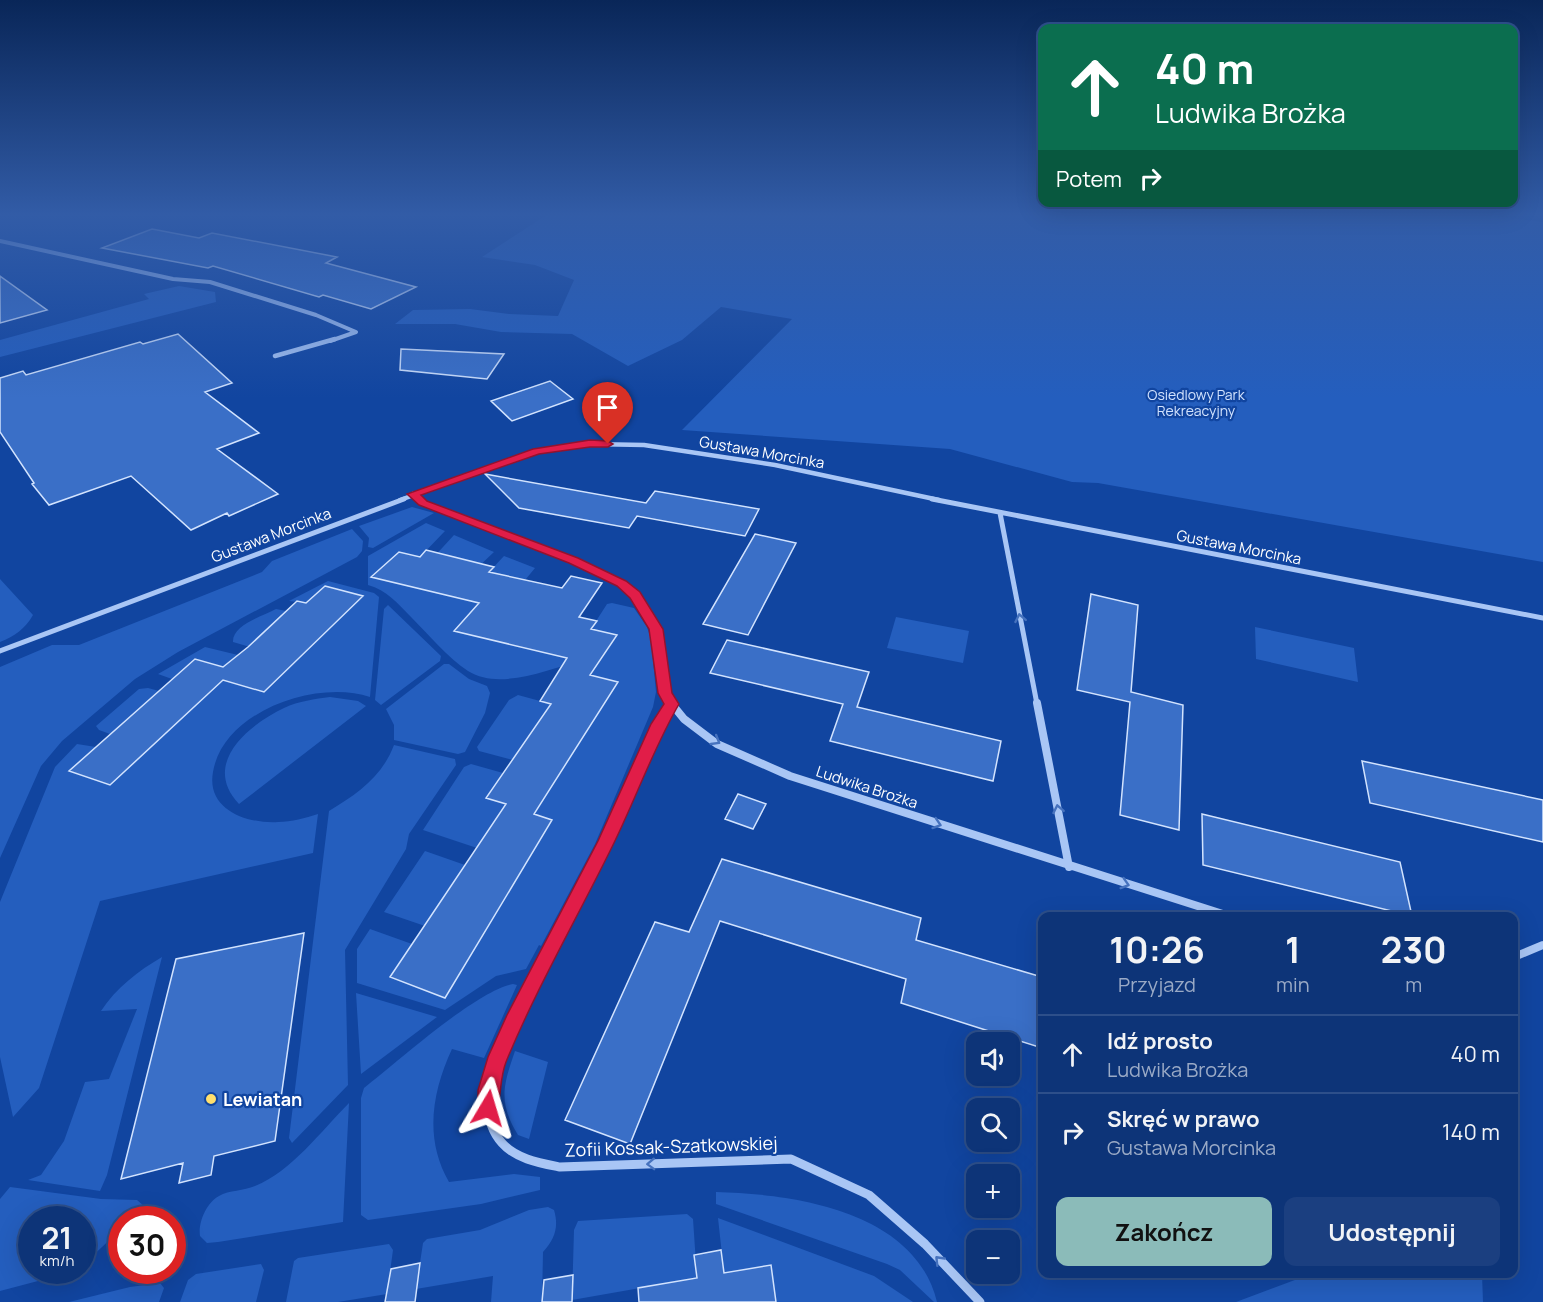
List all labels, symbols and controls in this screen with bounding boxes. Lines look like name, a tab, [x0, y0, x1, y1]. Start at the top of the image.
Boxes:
text: 40 m	[1155, 39, 1254, 97]
icon: ahead	[1056, 48, 1134, 126]
text: Ludwika Brożka	[1155, 94, 1346, 131]
icon: right	[1134, 162, 1167, 195]
text: Potem	[1056, 164, 1122, 194]
pin	[582, 382, 633, 444]
park label: Osiedlowy Park Rekreacyjny	[1147, 385, 1246, 420]
icon: arrive	[591, 391, 624, 424]
street label: Gustawa Morcinka	[698, 431, 826, 473]
street label: Gustawa Morcinka	[208, 502, 334, 568]
street label: Gustawa Morcinka	[1175, 525, 1303, 569]
one-way arrow	[1015, 613, 1028, 623]
one-way arrow	[710, 734, 720, 746]
street label: Ludwika Brożka	[813, 761, 921, 813]
one-way arrow	[1052, 804, 1065, 814]
one-way arrow	[931, 816, 942, 829]
one-way arrow	[1119, 877, 1130, 889]
text: 10:26	[1109, 925, 1205, 974]
text: 1	[1285, 925, 1301, 974]
text: 230	[1381, 925, 1447, 974]
text: Przyjazd	[1118, 971, 1196, 998]
text: min	[1276, 971, 1310, 998]
text: m	[1405, 971, 1422, 998]
text: Idź prosto	[1107, 1026, 1213, 1056]
map controls	[966, 1032, 1020, 1284]
button: sound	[966, 1032, 1020, 1086]
icon: ahead	[1056, 1038, 1089, 1071]
text: 40 m	[1451, 1039, 1500, 1069]
text: Ludwika Brożka	[1107, 1056, 1248, 1083]
position arrow	[456, 1076, 520, 1140]
place label: Lewiatan	[223, 1087, 302, 1111]
marker: Lewiatan	[204, 1092, 218, 1106]
button: search	[966, 1098, 1020, 1152]
text: Skręć w prawo	[1107, 1104, 1260, 1134]
icon: right	[1056, 1116, 1089, 1149]
text: 140 m	[1442, 1117, 1500, 1147]
street label: Zofii Kossak-Szatkowskiej	[564, 1130, 778, 1162]
text: Gustawa Morcinka	[1107, 1134, 1276, 1161]
one-way arrow	[647, 1158, 656, 1171]
button: +	[966, 1164, 1020, 1218]
button: Zakończ	[1056, 1197, 1272, 1266]
button: Udostępnij	[1284, 1197, 1500, 1266]
speed limit sign: 30	[108, 1206, 186, 1284]
text: 21	[41, 1217, 73, 1258]
button: −	[966, 1230, 1020, 1284]
text: km/h	[40, 1250, 74, 1271]
one-way arrow	[935, 1256, 946, 1266]

